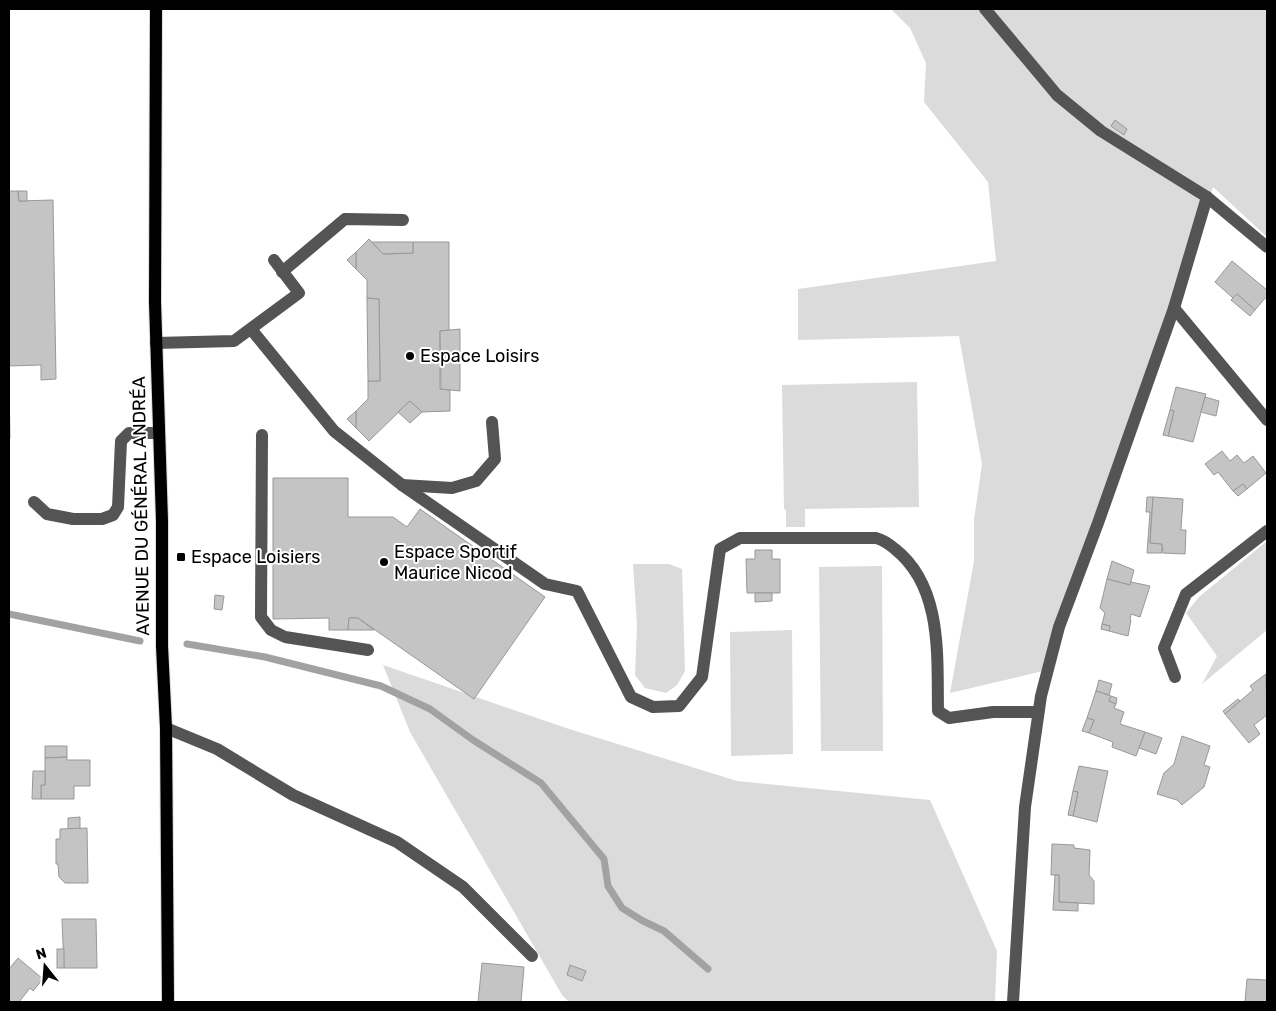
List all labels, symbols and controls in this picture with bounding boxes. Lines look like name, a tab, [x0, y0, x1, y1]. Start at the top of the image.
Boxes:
place label: Espace Loisirs	[420, 345, 539, 367]
marker: Espace Loisirs	[404, 350, 416, 362]
street label: AVENUE DU GÉNÉRAL ANDRÉA	[128, 376, 154, 636]
place label: Espace Sportif Maurice Nicod	[394, 541, 517, 584]
place label: Espace Loisiers	[191, 546, 320, 568]
marker: Espace Loisiers	[175, 551, 187, 563]
marker: Espace Sportif Maurice Nicod	[378, 556, 390, 568]
north arrow	[20, 941, 70, 991]
text: N	[34, 944, 49, 964]

